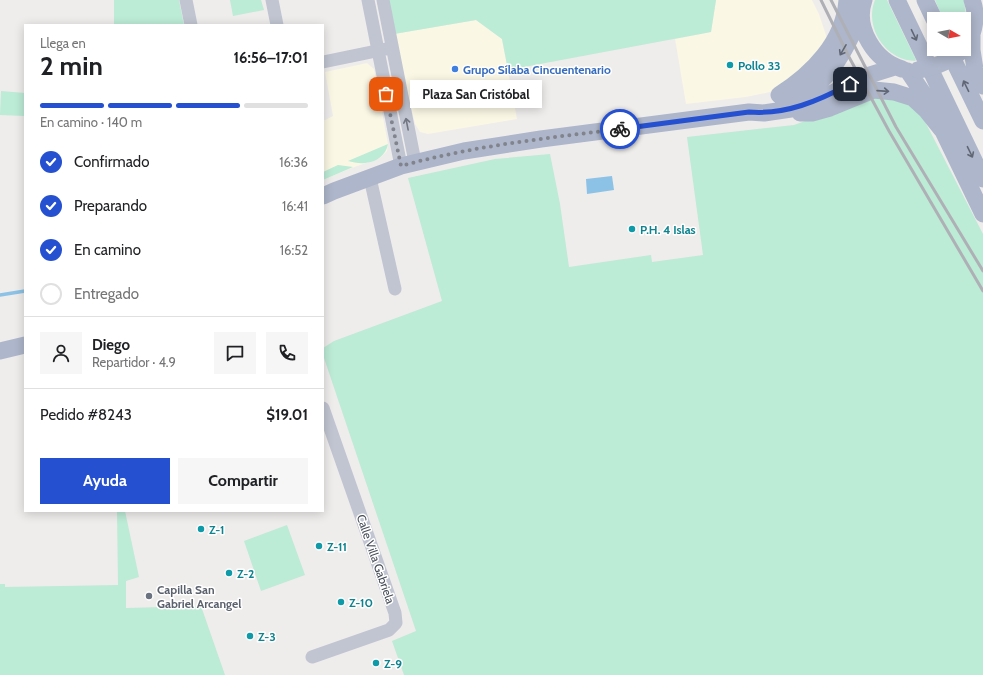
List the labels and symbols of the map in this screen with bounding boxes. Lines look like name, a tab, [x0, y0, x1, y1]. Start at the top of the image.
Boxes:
north arrow	[927, 12, 971, 56]
one-way arrow	[911, 29, 918, 41]
one-way arrow	[839, 44, 847, 56]
place label: Pollo 33	[738, 58, 781, 73]
marker: Pollo 33	[725, 60, 735, 70]
place label: Grupo Sílaba Cincuentenario	[463, 62, 611, 77]
marker: Grupo Sílaba Cincuentenario	[450, 64, 460, 74]
pin	[833, 67, 867, 101]
pin	[369, 77, 403, 111]
callout: Plaza San Cristóbal	[410, 80, 542, 108]
one-way arrow	[962, 81, 969, 93]
one-way arrow	[876, 87, 889, 94]
courier	[600, 109, 640, 149]
one-way arrow	[403, 118, 411, 131]
one-way arrow	[967, 146, 974, 158]
place label: P.H. 4 Islas	[640, 222, 696, 237]
marker: P.H. 4 Islas	[627, 224, 637, 234]
street label: Calle Villa Gabriela	[354, 512, 398, 606]
place label: Z-1	[209, 522, 224, 537]
marker: Z-1	[196, 524, 206, 534]
place label: Z-11	[327, 539, 347, 554]
marker: Z-11	[314, 541, 324, 551]
place label: Z-2	[237, 566, 254, 581]
marker: Z-2	[224, 568, 234, 578]
place label: Capilla San Gabriel Arcangel	[157, 582, 241, 611]
marker: Capilla San Gabriel Arcangel	[144, 591, 154, 601]
place label: Z-10	[349, 595, 373, 610]
marker: Z-10	[336, 597, 346, 607]
place label: Z-3	[258, 629, 276, 644]
marker: Z-3	[245, 631, 255, 641]
place label: Z-9	[384, 656, 402, 671]
marker: Z-9	[371, 658, 381, 668]

